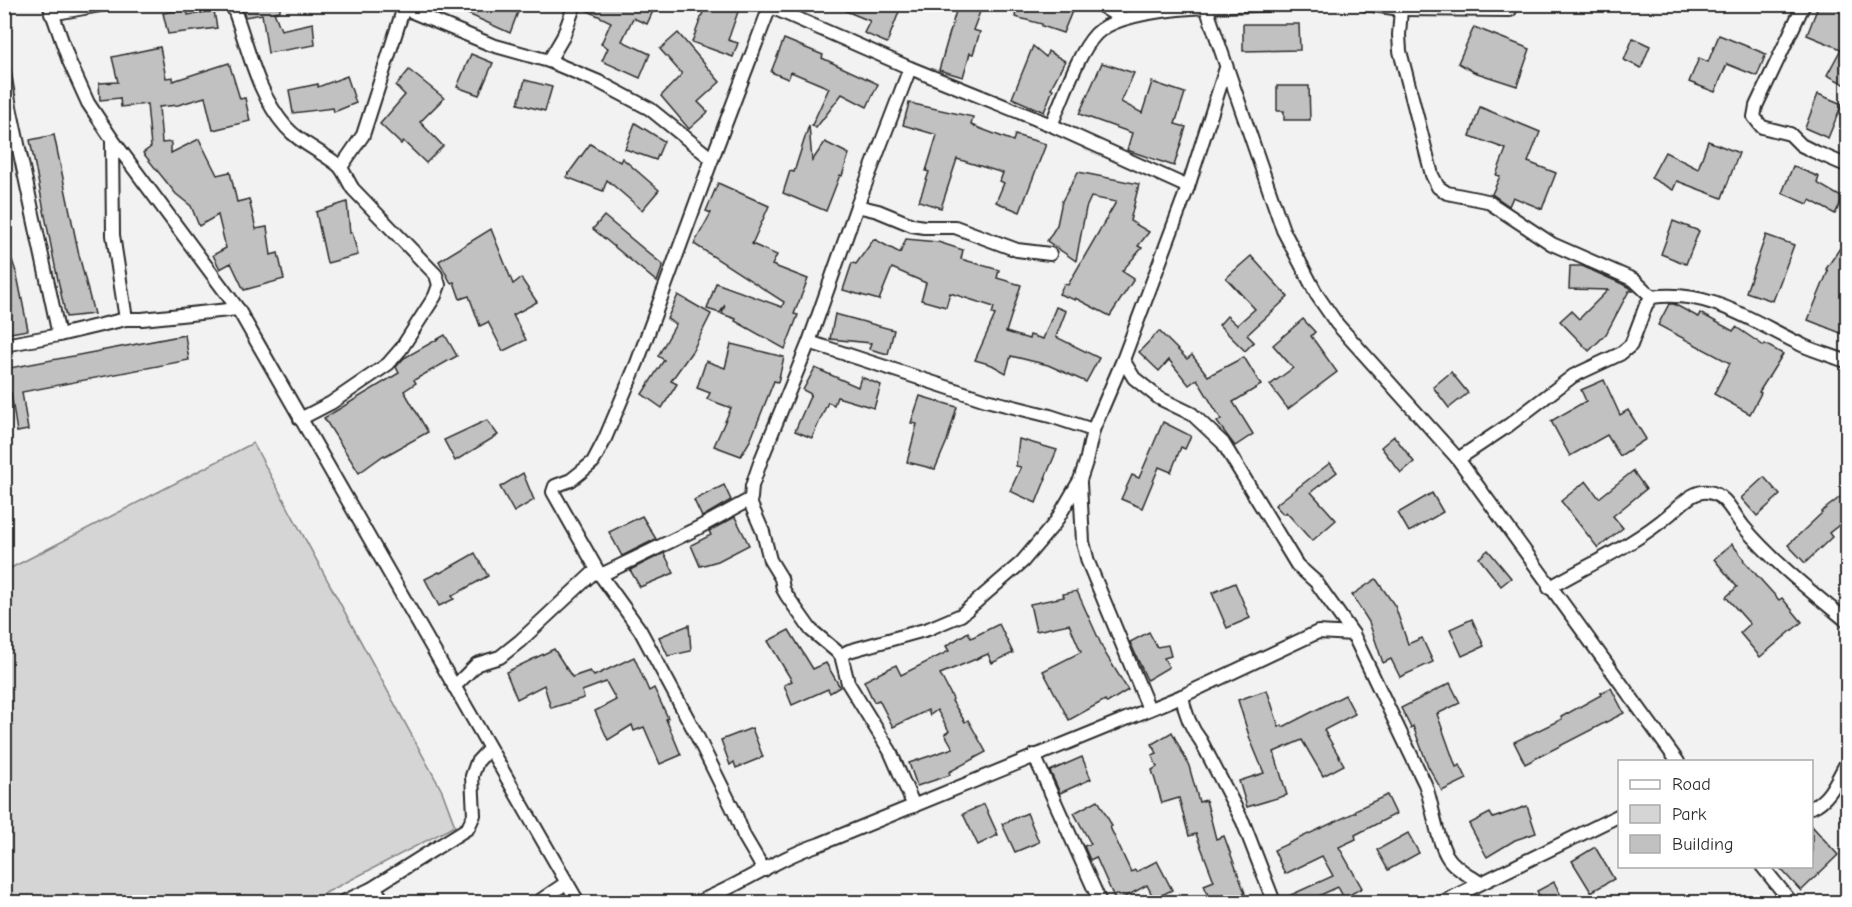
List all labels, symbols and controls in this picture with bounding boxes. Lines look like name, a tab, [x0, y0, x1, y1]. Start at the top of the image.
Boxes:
legend	[1618, 760, 1813, 868]
text: Road	[1672, 774, 1711, 795]
text: Park	[1672, 804, 1707, 825]
text: Building	[1672, 834, 1734, 855]

